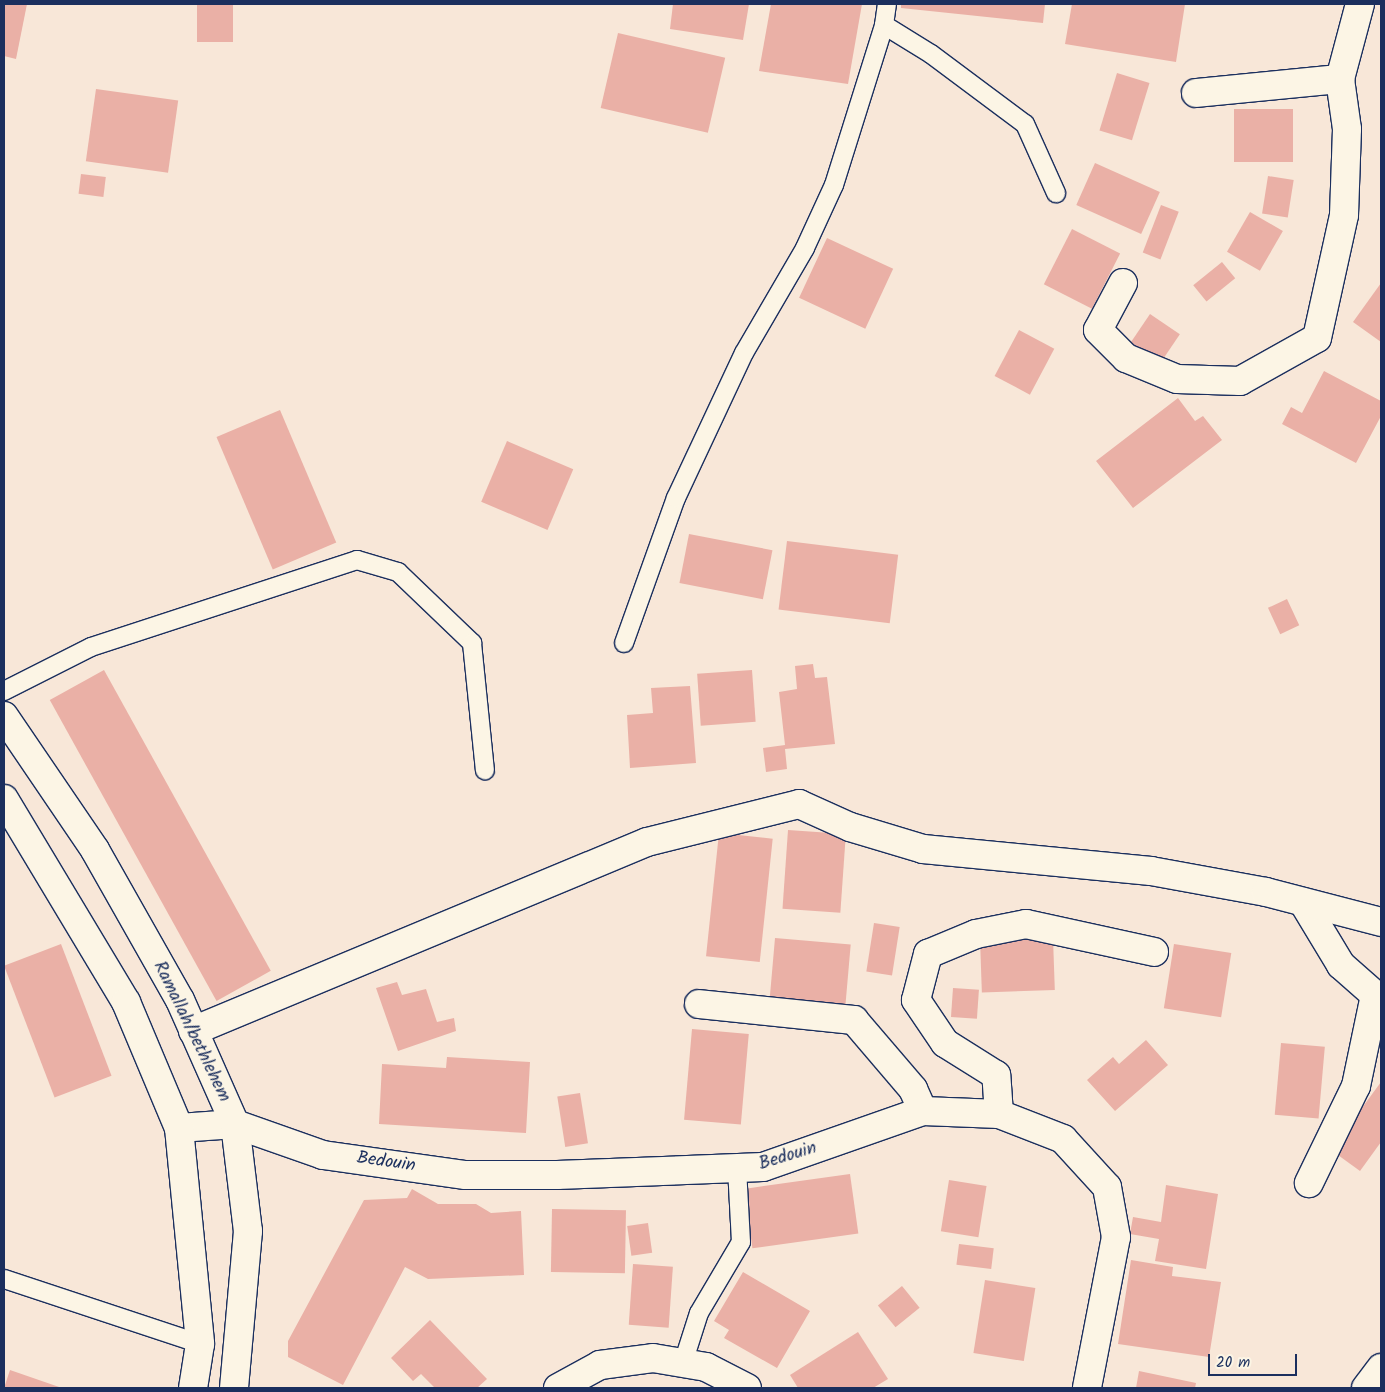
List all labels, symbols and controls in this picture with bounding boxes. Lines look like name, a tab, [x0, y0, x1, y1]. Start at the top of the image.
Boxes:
street label: Ramallah/bethlehem	[148, 958, 234, 1106]
street label: Bedouin	[757, 1138, 819, 1176]
street label: Bedouin	[355, 1148, 417, 1178]
scale bar	[1210, 1344, 1299, 1376]
text: 20 m	[1216, 1351, 1250, 1375]

